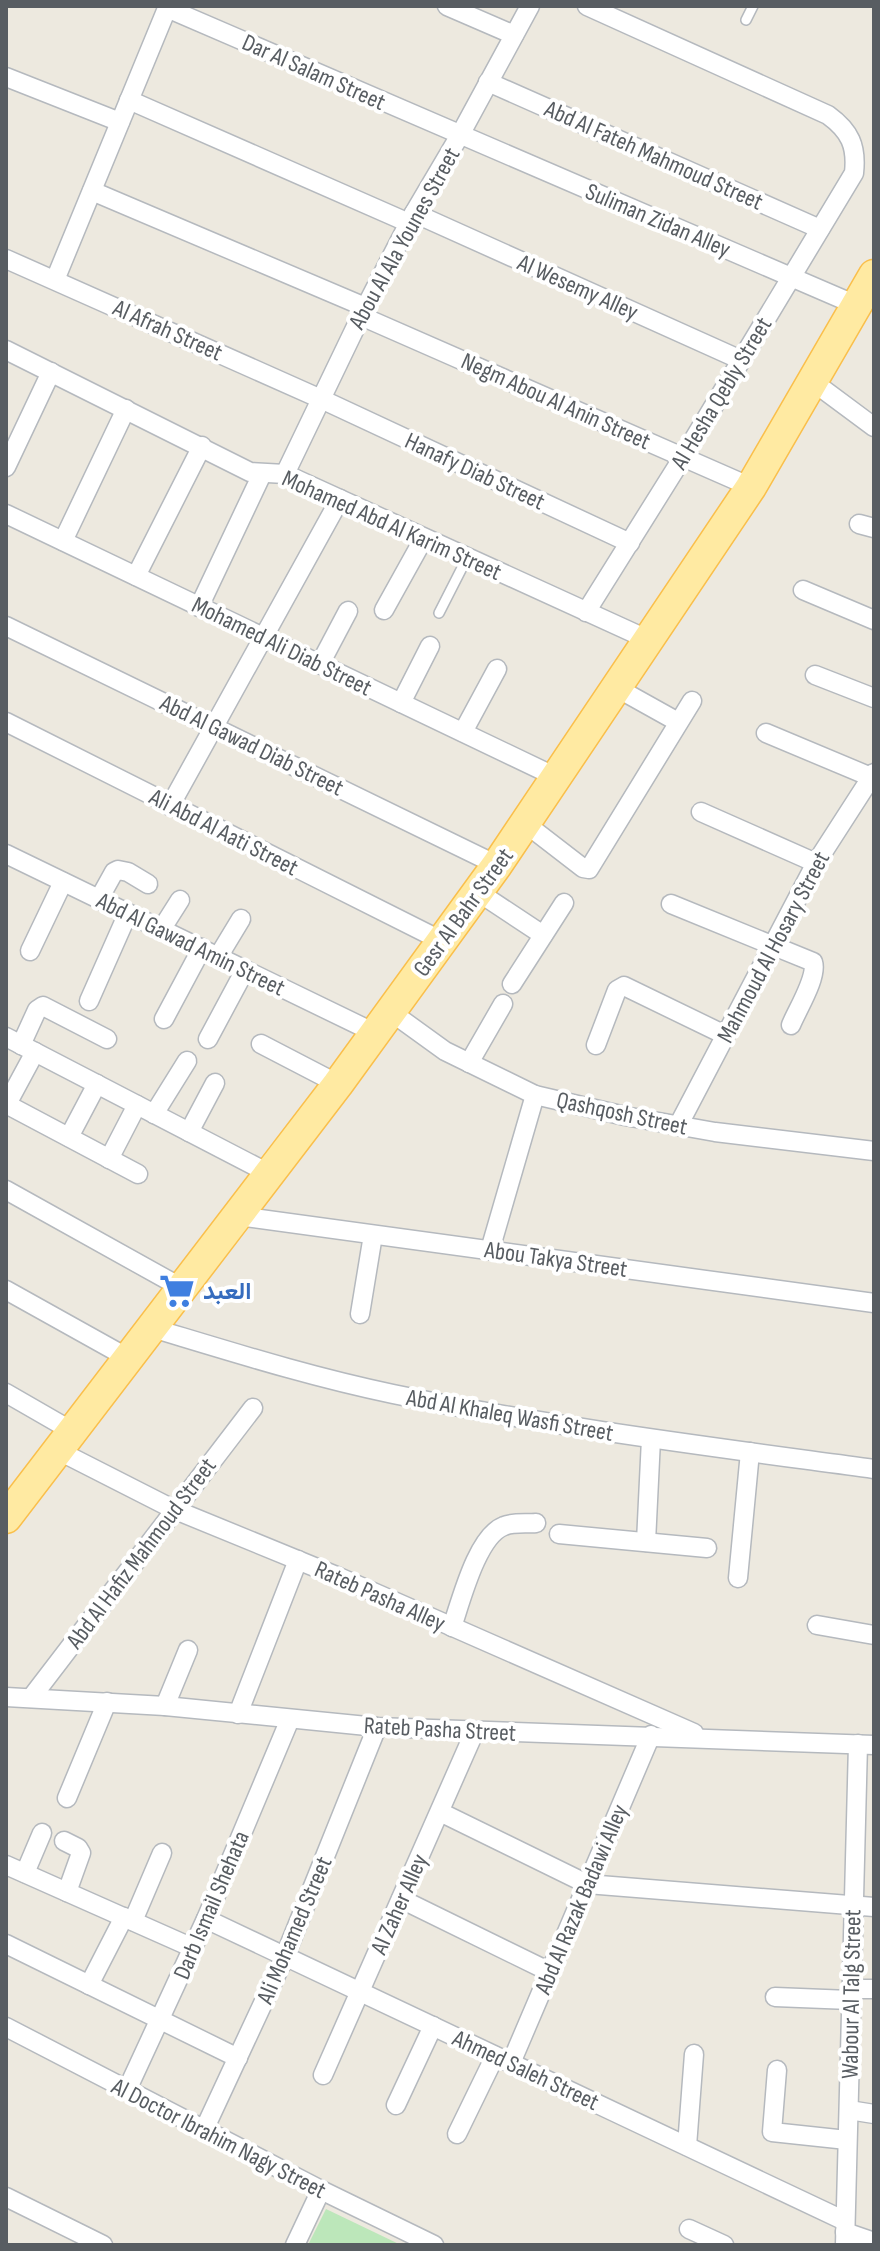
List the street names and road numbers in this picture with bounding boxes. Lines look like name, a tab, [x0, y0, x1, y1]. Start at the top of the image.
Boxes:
street label: Dar Al Salam Street	[238, 28, 390, 117]
street label: Abd Al Fateh Mahmoud Street	[539, 94, 767, 217]
street label: Abou Al Ala Younes Street	[342, 142, 466, 335]
street label: Suliman Zidan Alley	[581, 177, 735, 264]
street label: Al Wesemy Alley	[512, 248, 642, 327]
street label: Al Afrah Street	[108, 293, 227, 367]
street label: Al Hesha Qebly Street	[664, 312, 778, 475]
street label: Negm Abou Al Anin Street	[457, 347, 655, 456]
street label: Hanafy Diab Street	[400, 426, 549, 517]
street label: Mohamed Abd Al Karim Street	[278, 464, 506, 587]
street label: Mohamed Ali Diab Street	[187, 590, 376, 703]
street label: Abd Al Gawad Diab Street	[154, 688, 348, 802]
street label: Ali Abd Al Aati Street	[144, 782, 303, 882]
street label: Gesr Al Bahr Street	[407, 843, 520, 982]
street label: Mahmoud Al Hosary Street	[711, 847, 836, 1048]
street label: Abd Al Gawad Amin Street	[91, 886, 290, 1003]
street label: Qashqosh Street	[554, 1085, 690, 1142]
street label: Abou Takya Street	[482, 1235, 629, 1284]
street label: Abd Al Khaleq Wasfi Street	[403, 1383, 616, 1448]
street label: Abd Al Hafiz Mahmoud Street	[60, 1452, 223, 1655]
street label: Rateb Pasha Alley	[310, 1555, 450, 1638]
street label: Rateb Pasha Street	[363, 1711, 517, 1748]
street label: Abd Al Razak Badawi Alley	[528, 1800, 635, 1999]
street label: Darb Ismail Shehata	[167, 1827, 256, 1984]
street label: Al Zaher Alley	[364, 1850, 434, 1960]
street label: Ali Mohamed Street	[250, 1852, 338, 2009]
street label: Wabour Al Talg Street	[836, 1909, 867, 2079]
street label: Ahmed Saleh Street	[447, 2023, 604, 2117]
street label: Al Doctor Ibrahim Nagy Street	[106, 2071, 331, 2205]

